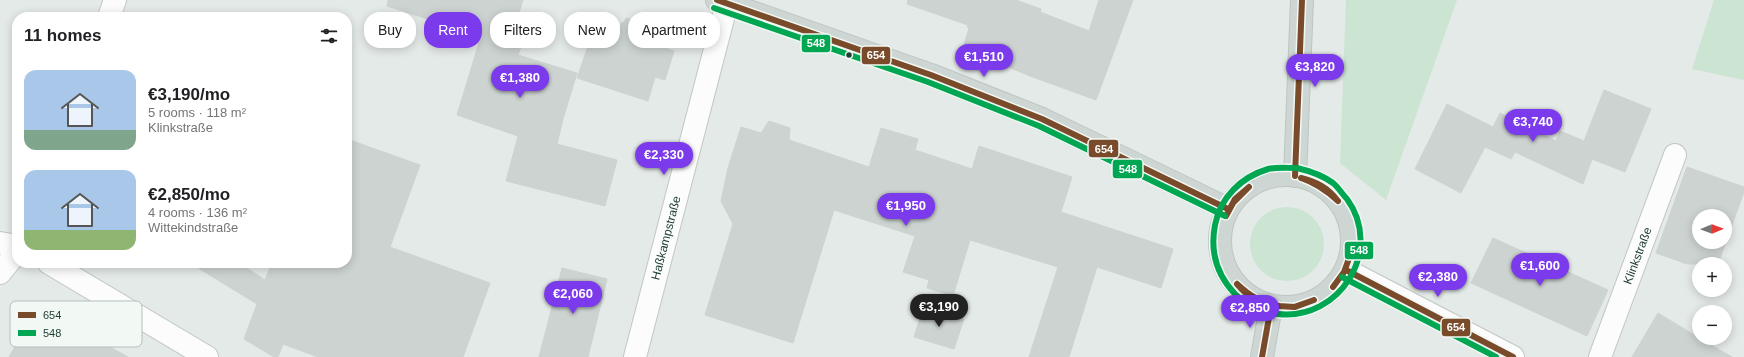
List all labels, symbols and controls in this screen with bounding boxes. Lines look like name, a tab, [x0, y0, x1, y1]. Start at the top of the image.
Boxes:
chip: Buy	[364, 12, 416, 48]
chip: Rent	[424, 12, 482, 48]
chip: Filters	[490, 12, 556, 48]
chip: New	[564, 12, 620, 48]
chip: Apartment	[628, 12, 720, 48]
icon: filters	[318, 25, 340, 47]
text: 11 homes	[24, 26, 102, 45]
line badge: 548	[801, 34, 831, 53]
text: 548	[807, 37, 825, 49]
pin: €1,510	[951, 44, 1017, 78]
line badge: 654	[861, 46, 891, 65]
text: 654	[867, 49, 886, 61]
text: €1,510	[964, 49, 1004, 64]
unlabelled marker	[844, 50, 854, 60]
pin: €3,820	[1282, 54, 1348, 88]
text: €3,820	[1295, 59, 1335, 74]
pin: €1,380	[487, 65, 553, 99]
text: €1,380	[500, 70, 540, 85]
text: €3,190/mo	[148, 85, 230, 104]
icon: home	[56, 86, 104, 134]
text: 5 rooms · 118 m²	[148, 105, 246, 120]
pin: €3,740	[1500, 109, 1566, 143]
text: €3,740	[1513, 114, 1553, 129]
text: Klinkstraße	[148, 120, 213, 135]
line badge: 654	[1088, 139, 1119, 158]
pin: €2,330	[631, 142, 697, 176]
text: 654	[1095, 143, 1114, 155]
text: €2,330	[644, 147, 684, 162]
line badge: 548	[1112, 159, 1143, 179]
text: 548	[1119, 163, 1137, 175]
text: €2,850/mo	[148, 185, 230, 204]
icon: home	[56, 186, 104, 234]
pin: €1,950	[873, 193, 939, 227]
street label: Haßkampstraße	[648, 194, 684, 281]
text: €1,950	[886, 198, 926, 213]
text: 4 rooms · 136 m²	[148, 205, 247, 220]
north arrow	[1692, 209, 1732, 249]
map controls	[1692, 209, 1732, 345]
text: Wittekindstraße	[148, 220, 238, 235]
street label: Klinkstraße	[1621, 225, 1655, 286]
line badge: 548	[1344, 241, 1374, 260]
text: 548	[1350, 244, 1368, 256]
pin: €1,600	[1507, 253, 1573, 287]
button: +	[1692, 257, 1732, 297]
text: €1,600	[1520, 258, 1560, 273]
pin: €2,380	[1405, 264, 1471, 298]
text: €2,380	[1418, 269, 1458, 284]
pin: €2,060	[540, 281, 606, 315]
text: €2,060	[553, 286, 593, 301]
pin: €3,190	[906, 294, 972, 328]
pin: €2,850	[1217, 295, 1283, 329]
text: €3,190	[919, 299, 959, 314]
text: €2,850	[1230, 300, 1270, 315]
legend	[10, 301, 142, 347]
button: −	[1692, 305, 1732, 345]
text: 654	[43, 309, 61, 321]
line badge: 654	[1441, 318, 1471, 337]
text: 654	[1447, 321, 1466, 333]
text: 548	[43, 327, 61, 339]

